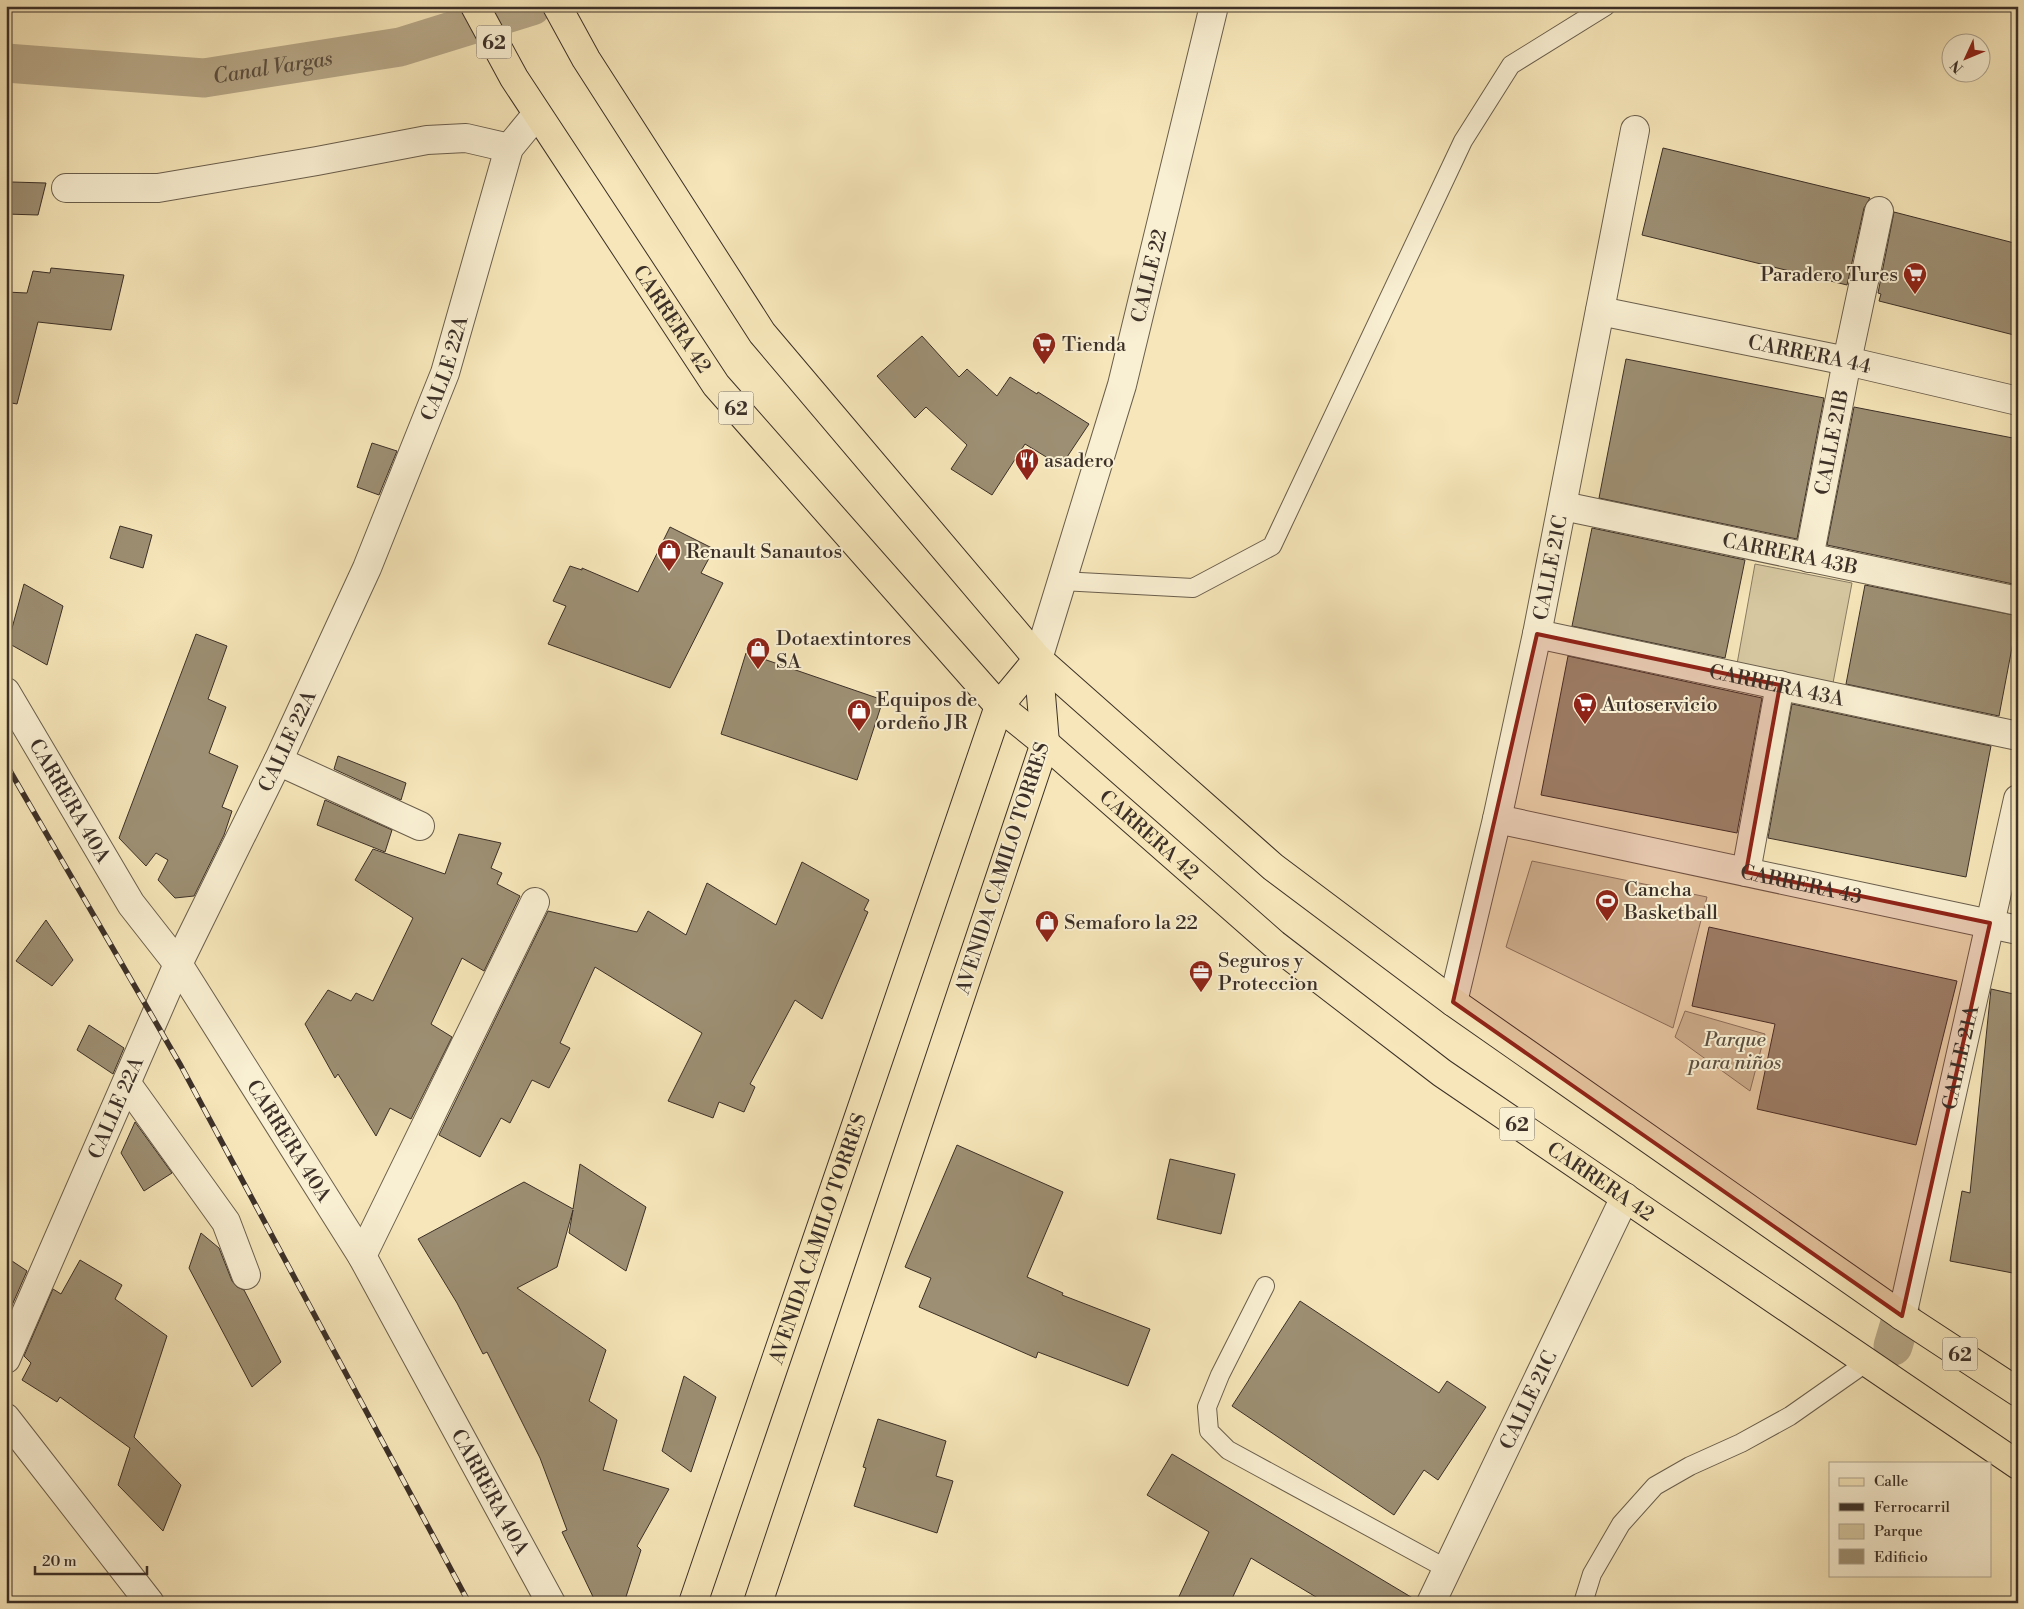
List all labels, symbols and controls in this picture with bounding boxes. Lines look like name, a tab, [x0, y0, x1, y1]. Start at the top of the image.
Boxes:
road number: 62	[476, 26, 512, 58]
north arrow	[1942, 32, 1992, 82]
water label: Canal Vargas	[211, 46, 334, 90]
text: N	[1947, 56, 1968, 77]
street label: CALLE 22	[1127, 227, 1173, 325]
street label: CARRERA 42	[627, 261, 716, 378]
supermarket icon: Paradero Tures	[1902, 261, 1928, 295]
place label: Paradero Tures	[1760, 263, 1898, 288]
street label: CALLE 22A	[416, 312, 475, 425]
street label: CARRERA 44	[1746, 330, 1873, 380]
supermarket icon: Tienda	[1031, 331, 1057, 365]
place label: Tienda	[1062, 333, 1127, 358]
street label: CALLE 21B	[1810, 388, 1855, 497]
road number: 62	[718, 392, 754, 424]
restaurant icon: asadero	[1014, 447, 1040, 481]
place label: asadero	[1044, 449, 1114, 474]
street label: CALLE 21C	[1529, 513, 1574, 623]
street label: CARRERA 43B	[1720, 529, 1860, 581]
shop icon: Renault Sanautos	[656, 538, 682, 572]
place label: Renault Sanautos	[686, 540, 842, 565]
place label: Dotaextintores SA	[776, 627, 911, 675]
shop icon: Dotaextintores SA	[745, 636, 771, 670]
street label: CARRERA 43A	[1706, 660, 1847, 713]
street label: CALLE 22A	[254, 686, 323, 796]
place label: Equipos de ordeño JR	[876, 688, 977, 736]
supermarket icon: Autoservicio	[1572, 691, 1598, 725]
place label: Autoservicio	[1601, 693, 1718, 718]
shop icon: Equipos de ordeño JR	[846, 698, 872, 732]
street label: CARRERA 40A	[22, 735, 116, 869]
street label: AVENIDA CAMILO TORRES	[951, 739, 1056, 999]
street label: CARRERA 42	[1093, 785, 1203, 886]
street label: CARRERA 43	[1738, 860, 1864, 910]
place label: Cancha Basketball	[1623, 878, 1718, 926]
sports icon: Cancha Basketball	[1594, 888, 1620, 922]
shop icon: Semaforo la 22	[1034, 909, 1060, 943]
place label: Semaforo la 22	[1064, 911, 1198, 936]
place label: Seguros y Proteccion	[1218, 949, 1318, 997]
office icon: Seguros y Proteccion	[1188, 959, 1214, 993]
street label: CALLE 21A	[1938, 1002, 1986, 1112]
park label: Parque para niños	[1686, 1028, 1782, 1076]
street label: CALLE 22A	[84, 1052, 150, 1163]
street label: CARRERA 40A	[240, 1076, 336, 1208]
road number: 62	[1500, 1108, 1534, 1140]
street label: AVENIDA CAMILO TORRES	[764, 1110, 873, 1369]
street label: CARRERA 42	[1542, 1137, 1658, 1228]
road number: 62	[1942, 1338, 1978, 1370]
street label: CALLE 21C	[1495, 1347, 1564, 1454]
street label: CARRERA 40A	[445, 1425, 534, 1561]
legend	[1829, 1462, 1992, 1576]
text: Calle	[1874, 1472, 1908, 1491]
text: Ferrocarril	[1874, 1498, 1951, 1517]
text: Parque	[1874, 1522, 1923, 1541]
scale bar	[35, 1544, 148, 1576]
text: Edificio	[1874, 1548, 1928, 1567]
text: 20 m	[42, 1552, 77, 1571]

